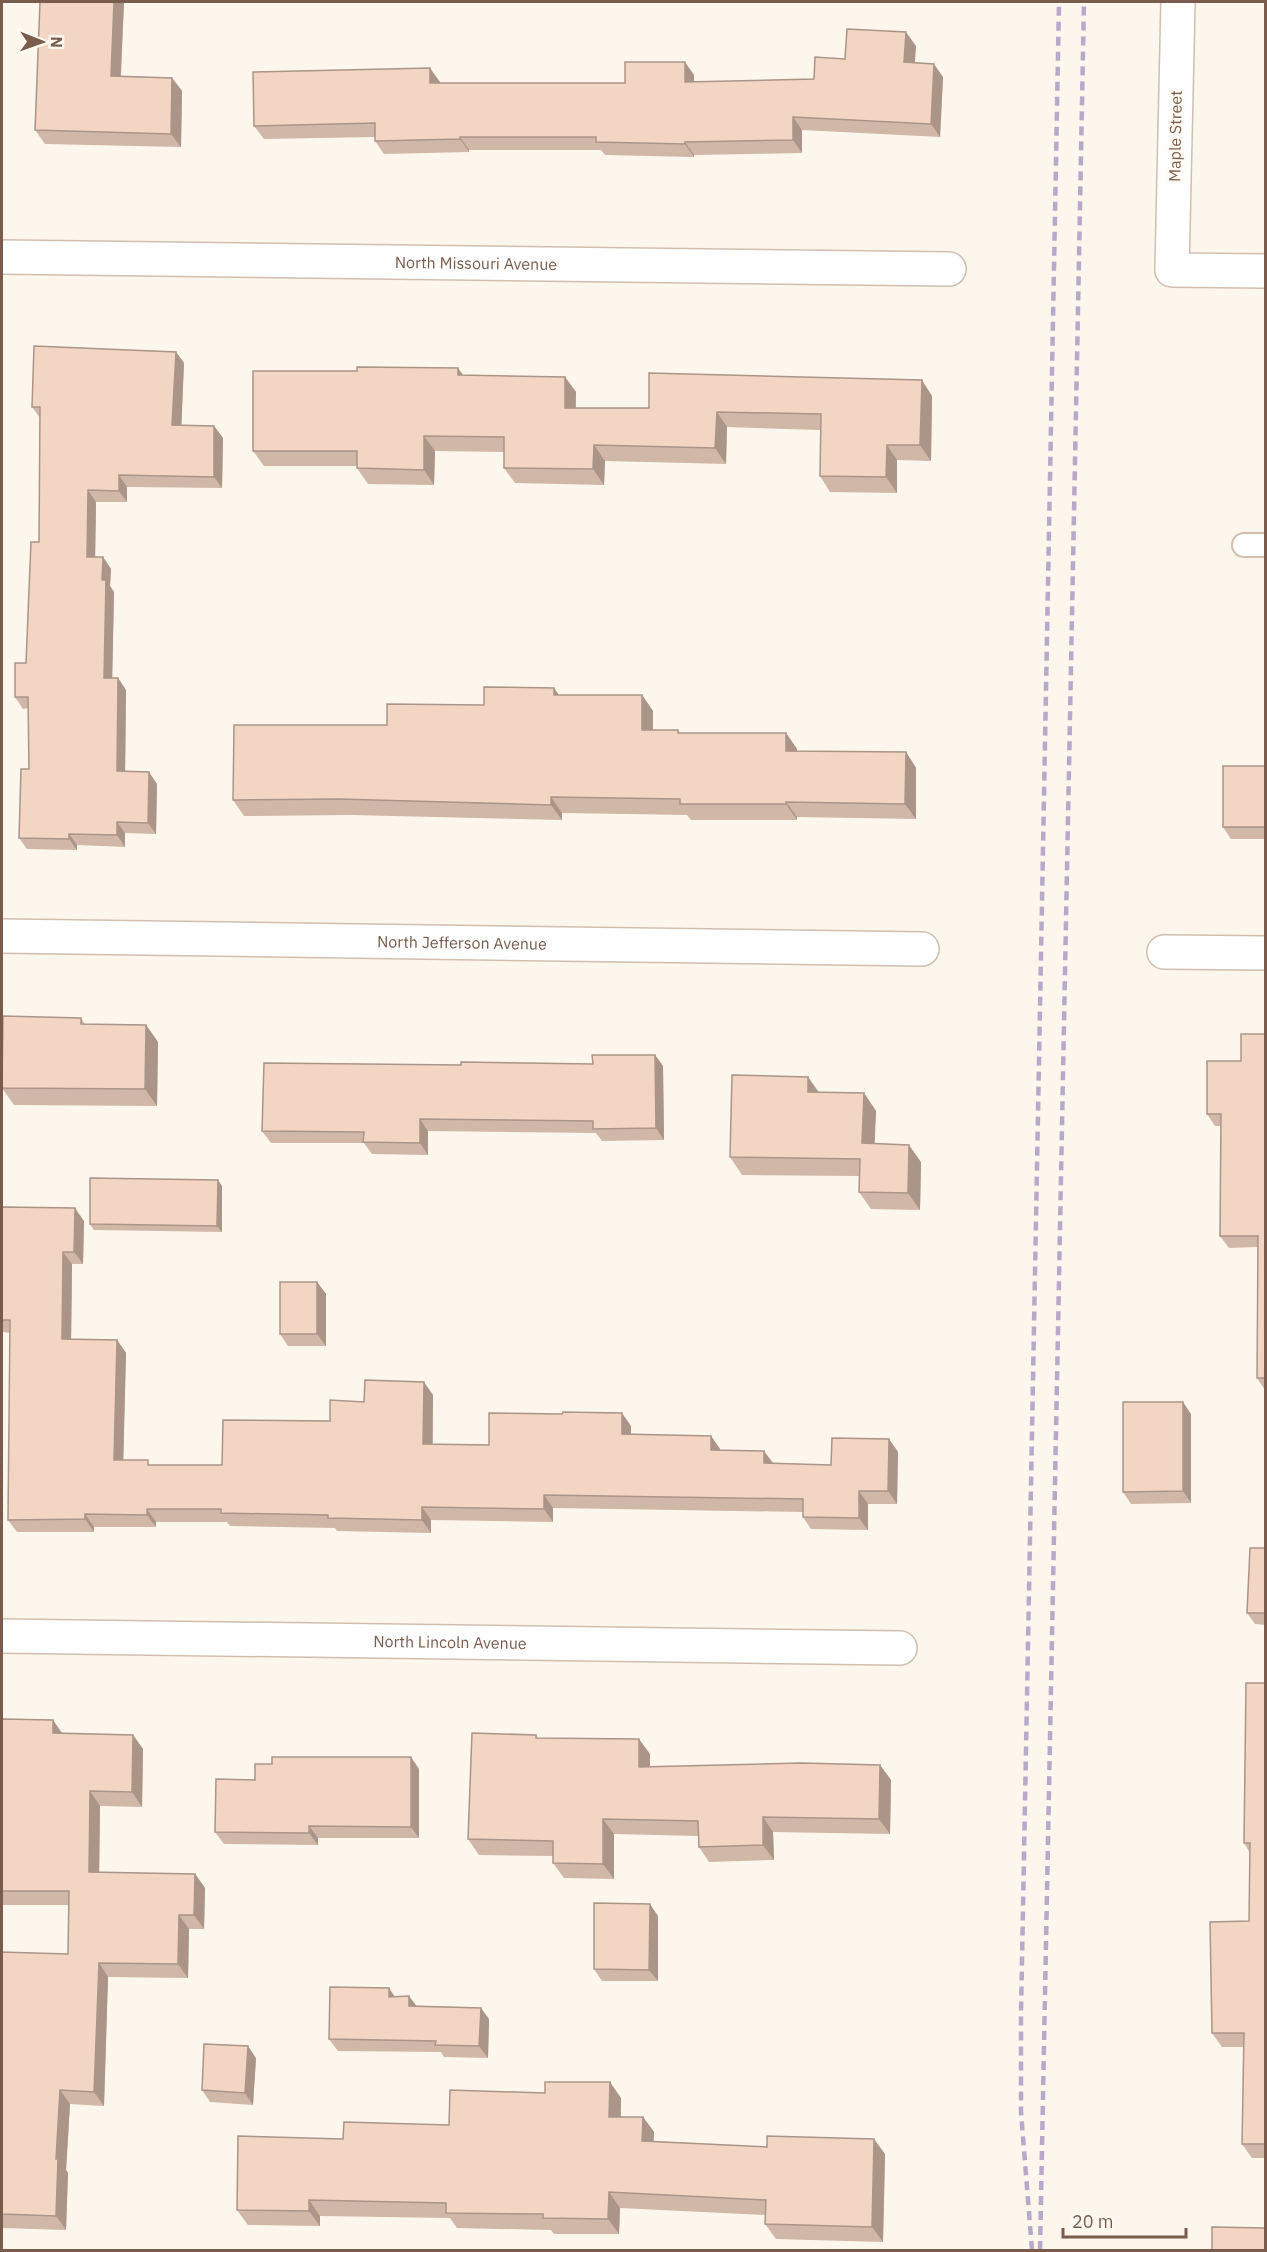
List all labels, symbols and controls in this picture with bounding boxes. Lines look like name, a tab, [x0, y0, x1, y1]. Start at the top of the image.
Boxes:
north arrow	[12, 12, 72, 72]
text: N	[47, 36, 67, 48]
street label: Maple Street	[1164, 90, 1186, 182]
street label: North Missouri Avenue	[395, 252, 558, 274]
street label: North Jefferson Avenue	[377, 931, 547, 954]
street label: North Lincoln Avenue	[373, 1631, 527, 1653]
scale bar	[1063, 2201, 1186, 2239]
text: 20 m	[1072, 2210, 1114, 2233]

